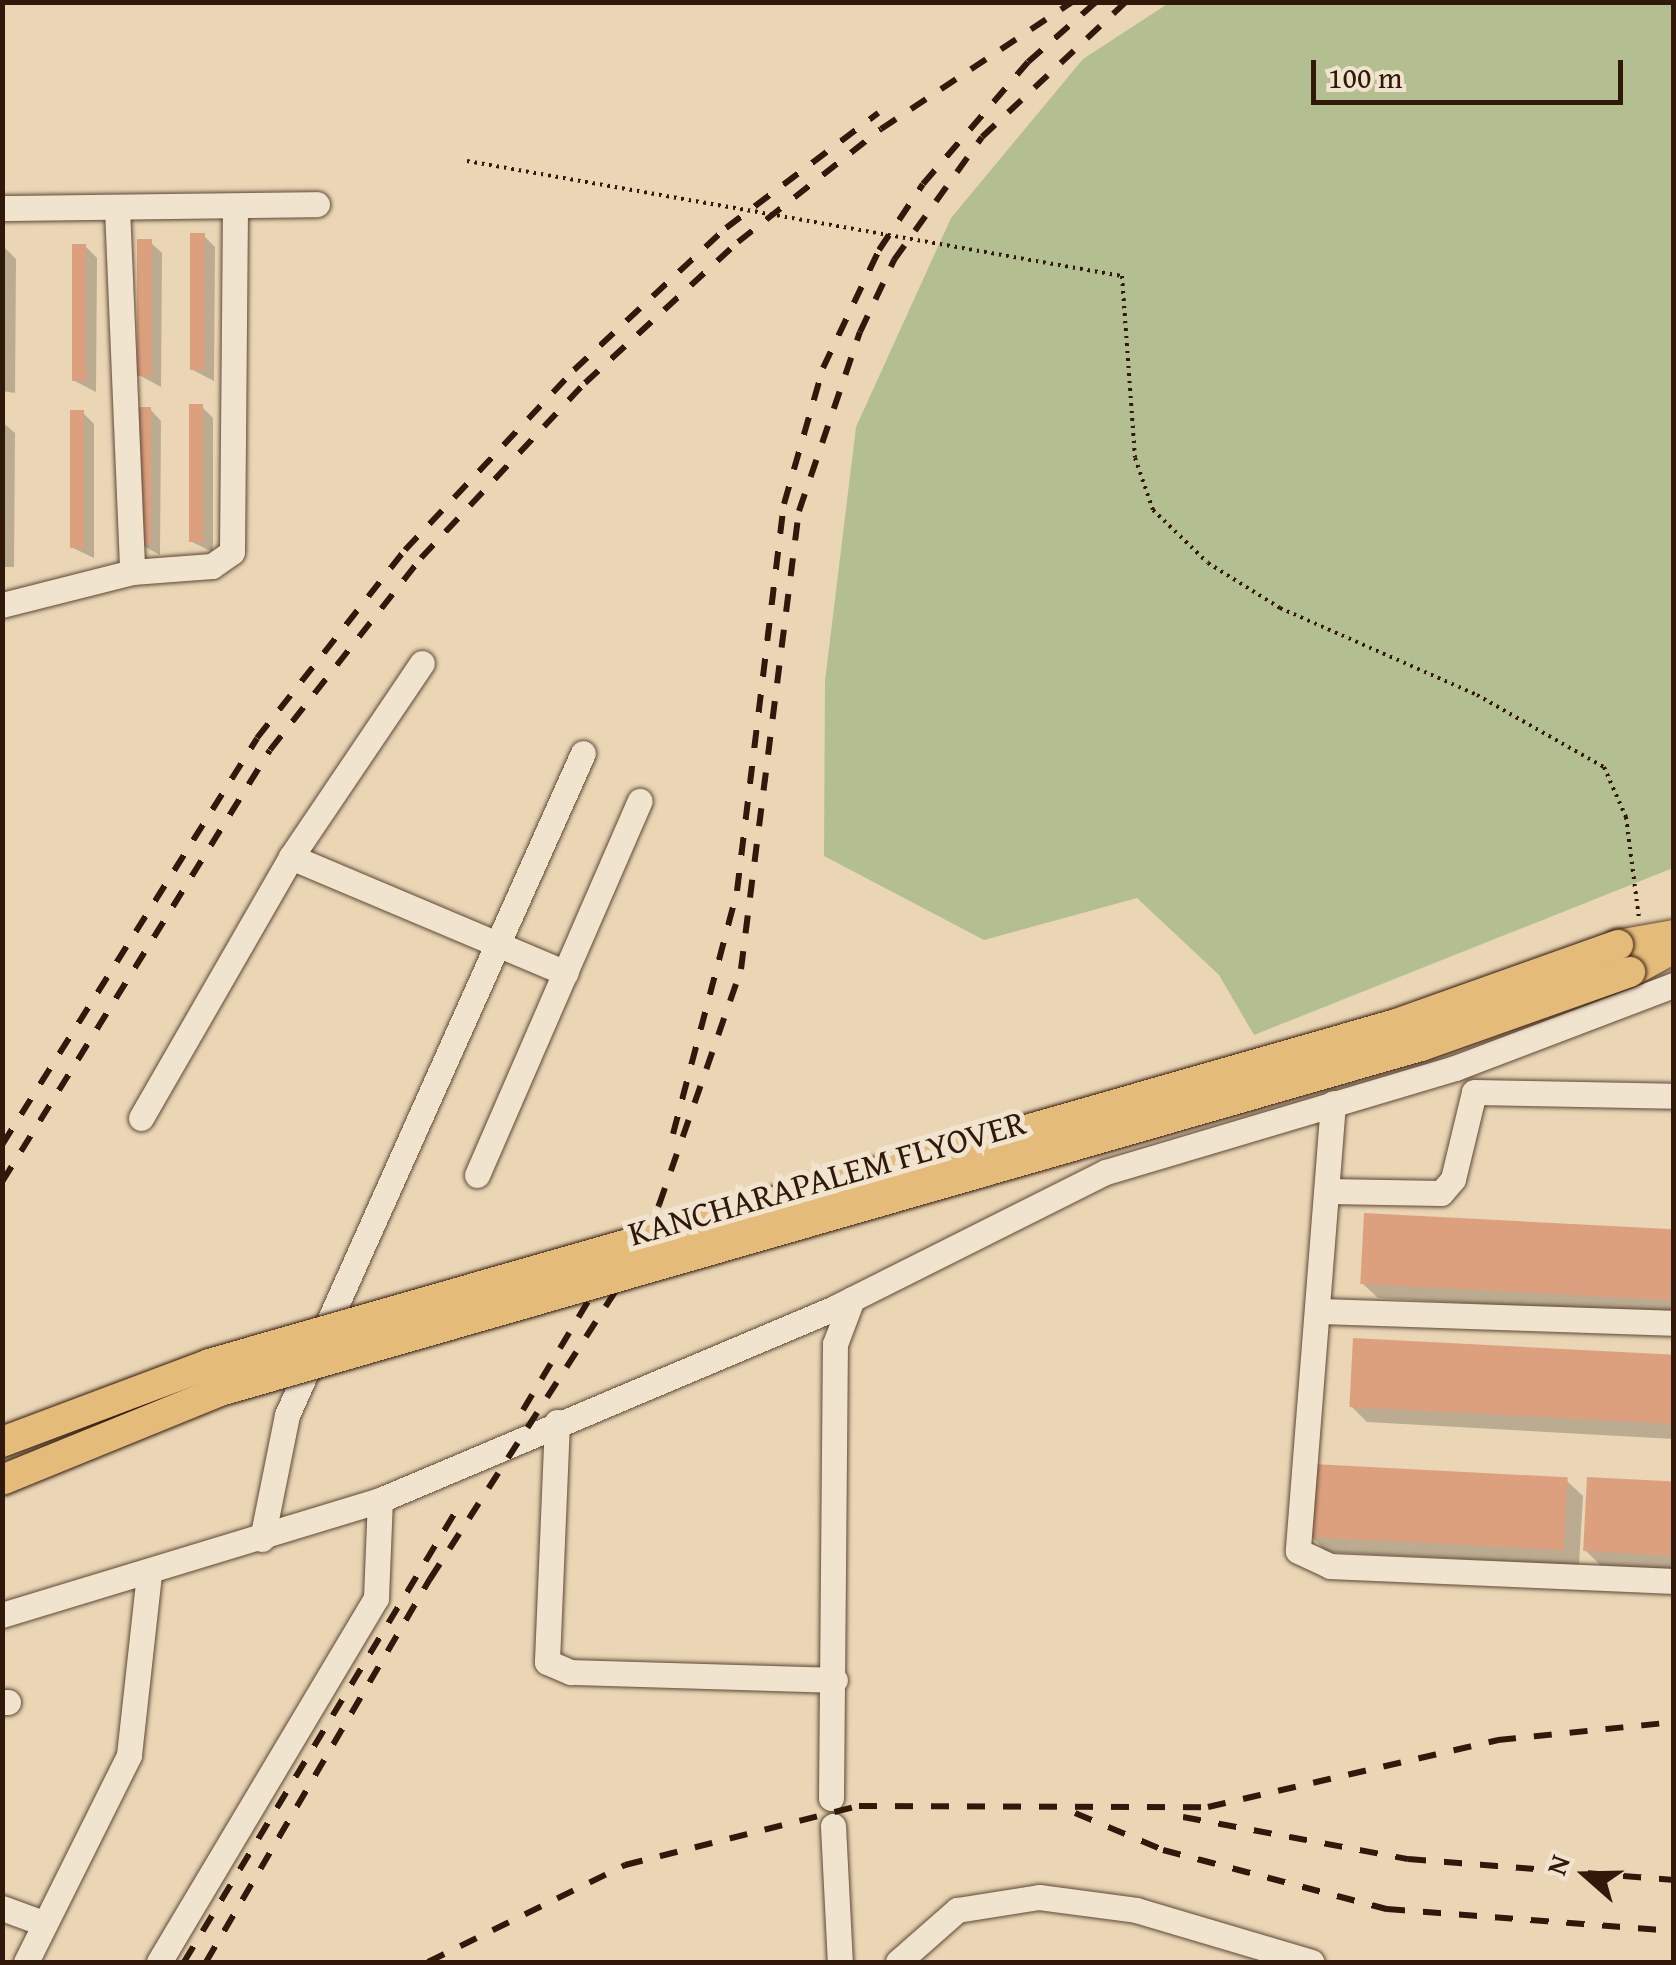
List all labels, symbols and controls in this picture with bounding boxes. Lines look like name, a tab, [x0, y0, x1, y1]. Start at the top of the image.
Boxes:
scale bar	[1316, 40, 1628, 102]
text: 100 m	[1328, 55, 1402, 99]
street label: KANCHARAPALEM FLYOVER	[624, 1101, 1030, 1255]
north arrow	[1536, 1825, 1636, 1925]
text: N	[1535, 1849, 1580, 1880]

